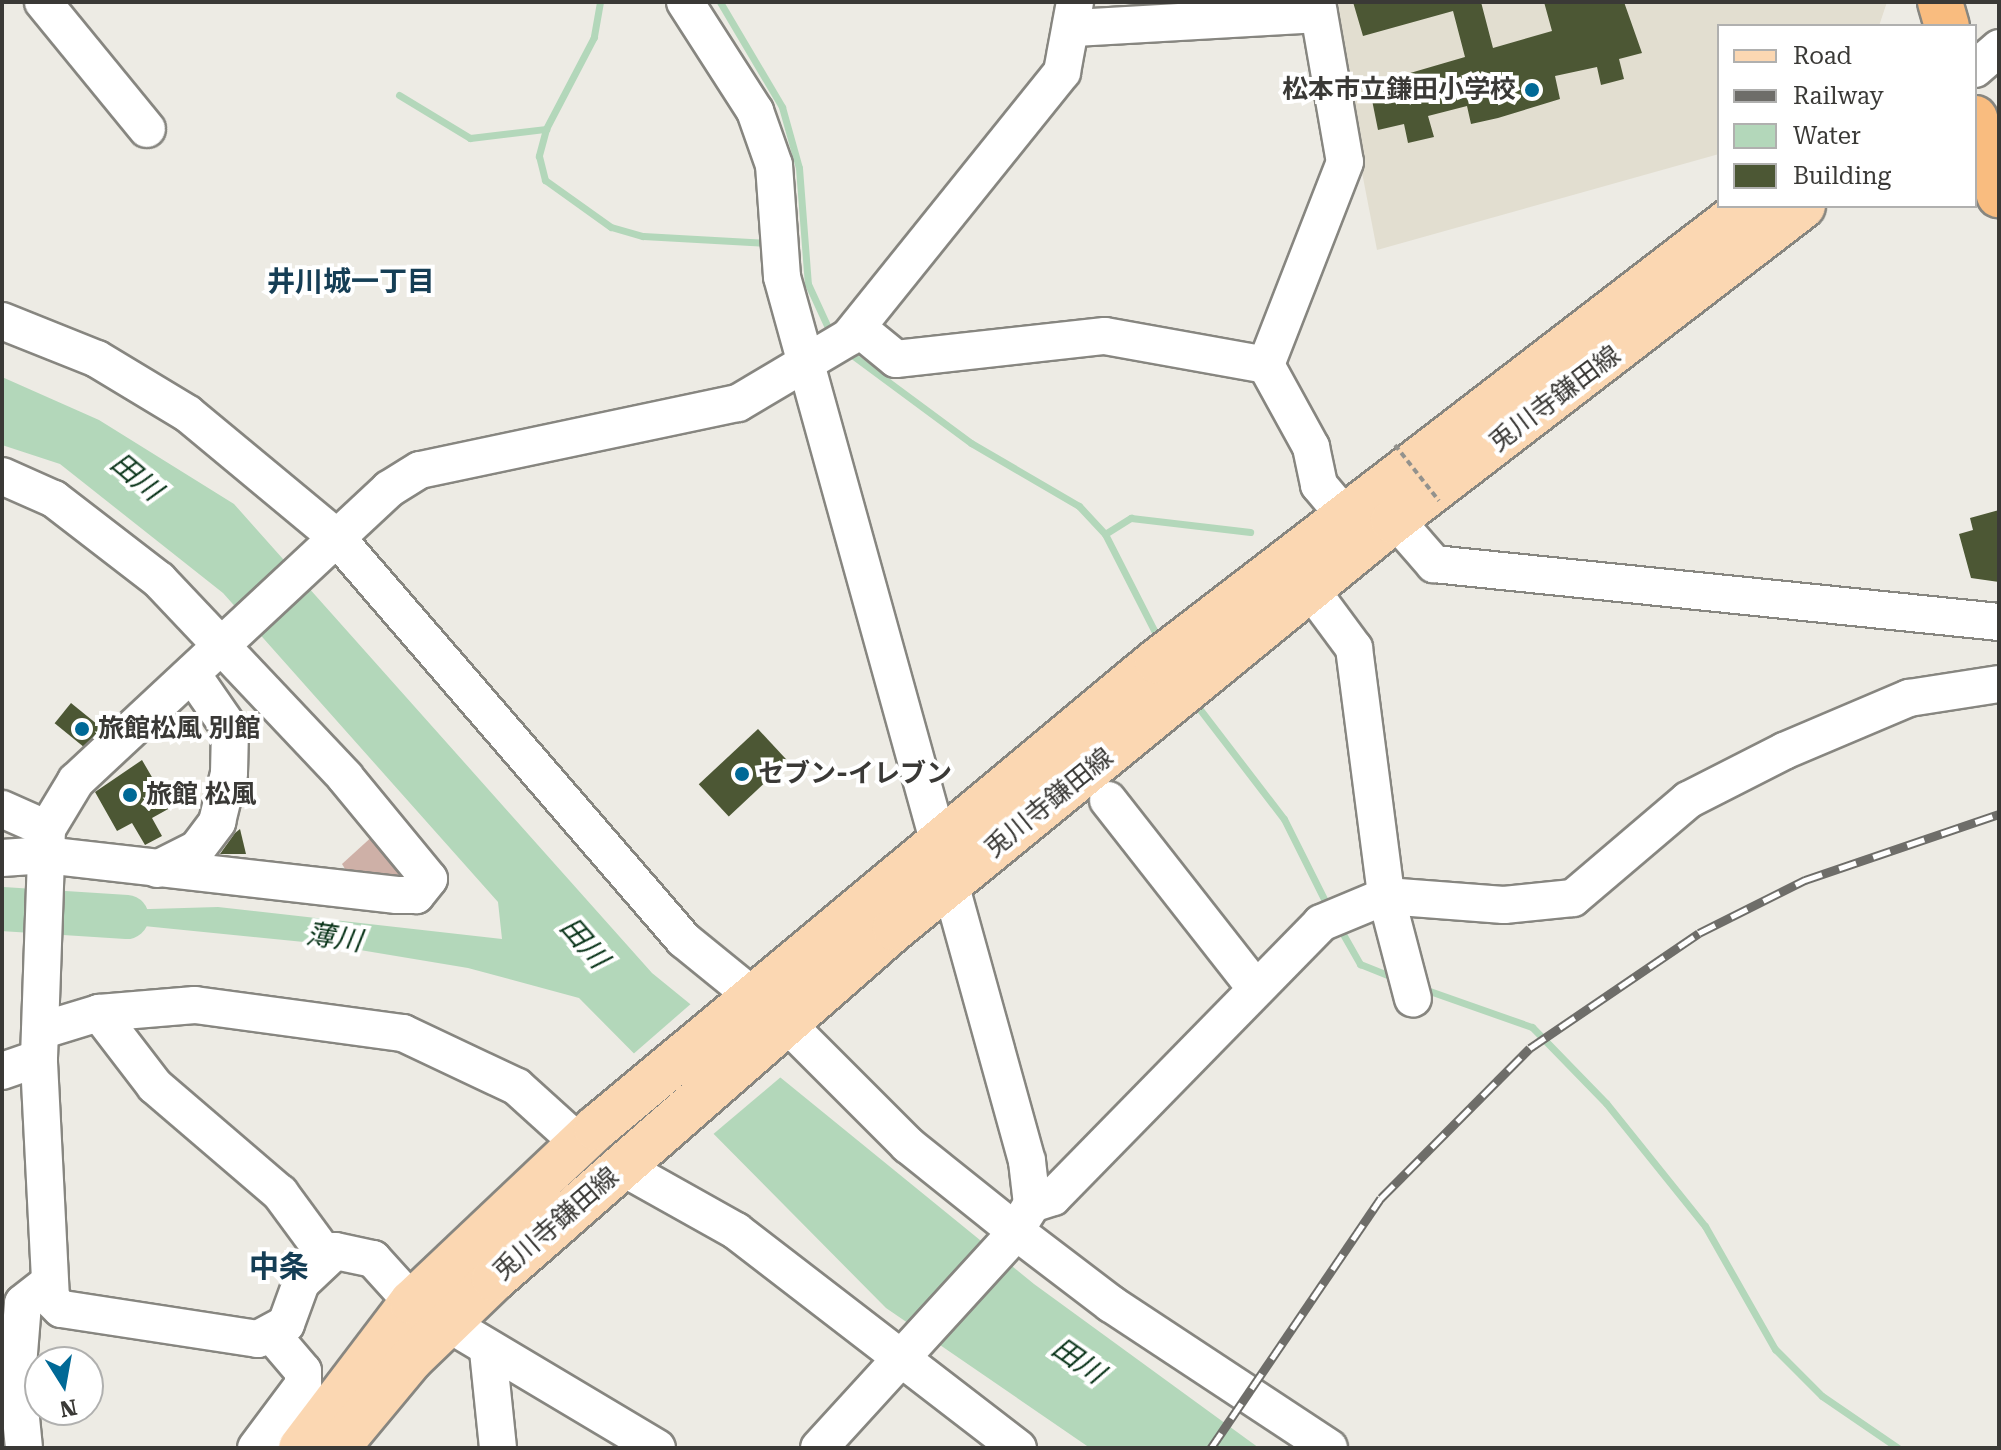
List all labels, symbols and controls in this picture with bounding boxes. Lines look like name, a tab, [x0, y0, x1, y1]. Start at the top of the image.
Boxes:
legend	[1717, 24, 1977, 208]
text: Road	[1793, 42, 1852, 70]
place label: 松本市立鎌田小学校	[1282, 74, 1516, 106]
marker: 松本市立鎌田小学校	[1523, 81, 1541, 99]
text: Railway	[1793, 82, 1884, 110]
text: Water	[1793, 122, 1861, 150]
text: Building	[1793, 162, 1891, 190]
district label: 井川城一丁目	[267, 265, 435, 299]
street label: 兎川寺鎌田線	[1483, 340, 1627, 458]
water label: 田川	[104, 446, 168, 508]
place label: 旅館松風 別館	[98, 713, 261, 745]
marker: 旅館松風 別館	[73, 720, 91, 738]
street label: 兎川寺鎌田線	[979, 742, 1119, 864]
place label: セブン-イレブン	[758, 758, 952, 790]
marker: セブン-イレブン	[733, 765, 751, 783]
place label: 旅館 松風	[146, 779, 257, 811]
marker: 旅館 松風	[121, 786, 139, 804]
water label: 田川	[553, 911, 615, 975]
water label: 薄川	[304, 917, 364, 959]
street label: 兎川寺鎌田線	[487, 1161, 625, 1287]
district label: 中条	[249, 1249, 309, 1285]
water label: 田川	[1045, 1331, 1111, 1391]
north arrow	[24, 1346, 104, 1426]
text: N	[58, 1394, 79, 1422]

